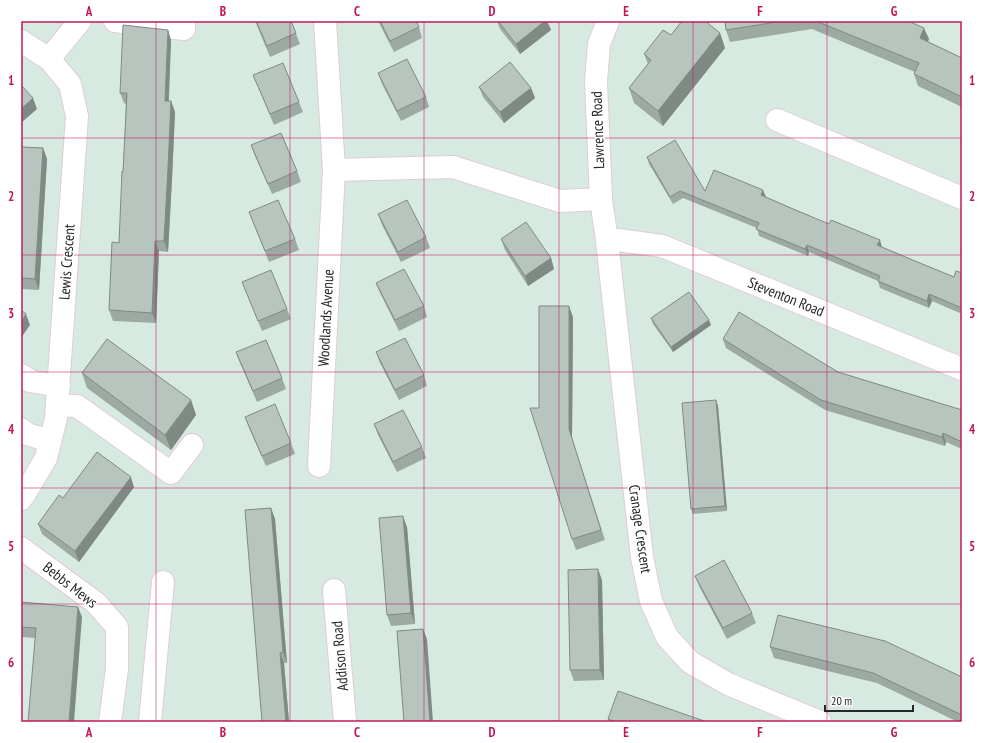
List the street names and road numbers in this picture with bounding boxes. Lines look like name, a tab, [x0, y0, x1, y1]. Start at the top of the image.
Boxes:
street label: Lawrence Road	[587, 91, 608, 169]
street label: Lewis Crescent	[54, 223, 79, 301]
street label: Woodlands Avenue	[313, 269, 338, 367]
street label: Steventon Road	[745, 273, 827, 320]
street label: Cranage Crescent	[625, 483, 656, 574]
street label: Bebbs Mews	[39, 557, 101, 612]
street label: Addison Road	[327, 620, 352, 692]

